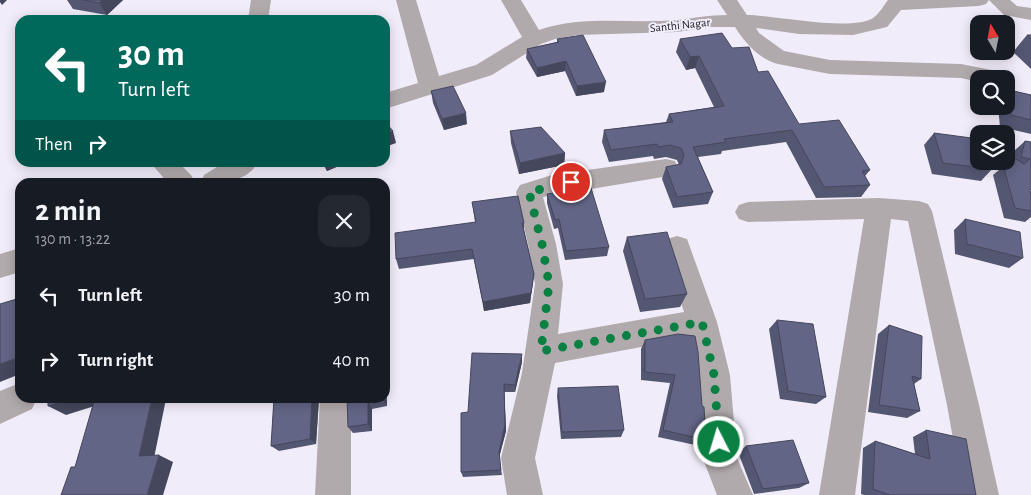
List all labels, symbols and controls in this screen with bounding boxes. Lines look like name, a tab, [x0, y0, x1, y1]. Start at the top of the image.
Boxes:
north arrow	[970, 15, 1015, 60]
map controls	[970, 15, 1015, 170]
street label: Santhi Nagar	[649, 16, 711, 34]
icon: left	[35, 35, 100, 100]
text: 30 m	[118, 37, 185, 72]
button: search	[970, 70, 1015, 115]
text: Turn left	[118, 78, 190, 100]
button: layers	[970, 125, 1015, 170]
icon: right	[83, 130, 111, 158]
text: Then	[35, 135, 73, 154]
pin	[550, 161, 592, 203]
icon: arrive	[557, 168, 585, 196]
button: close	[318, 195, 370, 247]
text: 2 min	[35, 196, 102, 226]
text: 130 m · 13:22	[35, 231, 110, 247]
icon: left	[35, 282, 63, 310]
text: Turn left	[78, 286, 142, 305]
text: 30 m	[334, 286, 370, 305]
icon: right	[35, 347, 63, 375]
text: Turn right	[78, 351, 153, 370]
text: 40 m	[332, 351, 370, 370]
position arrow	[692, 415, 744, 467]

